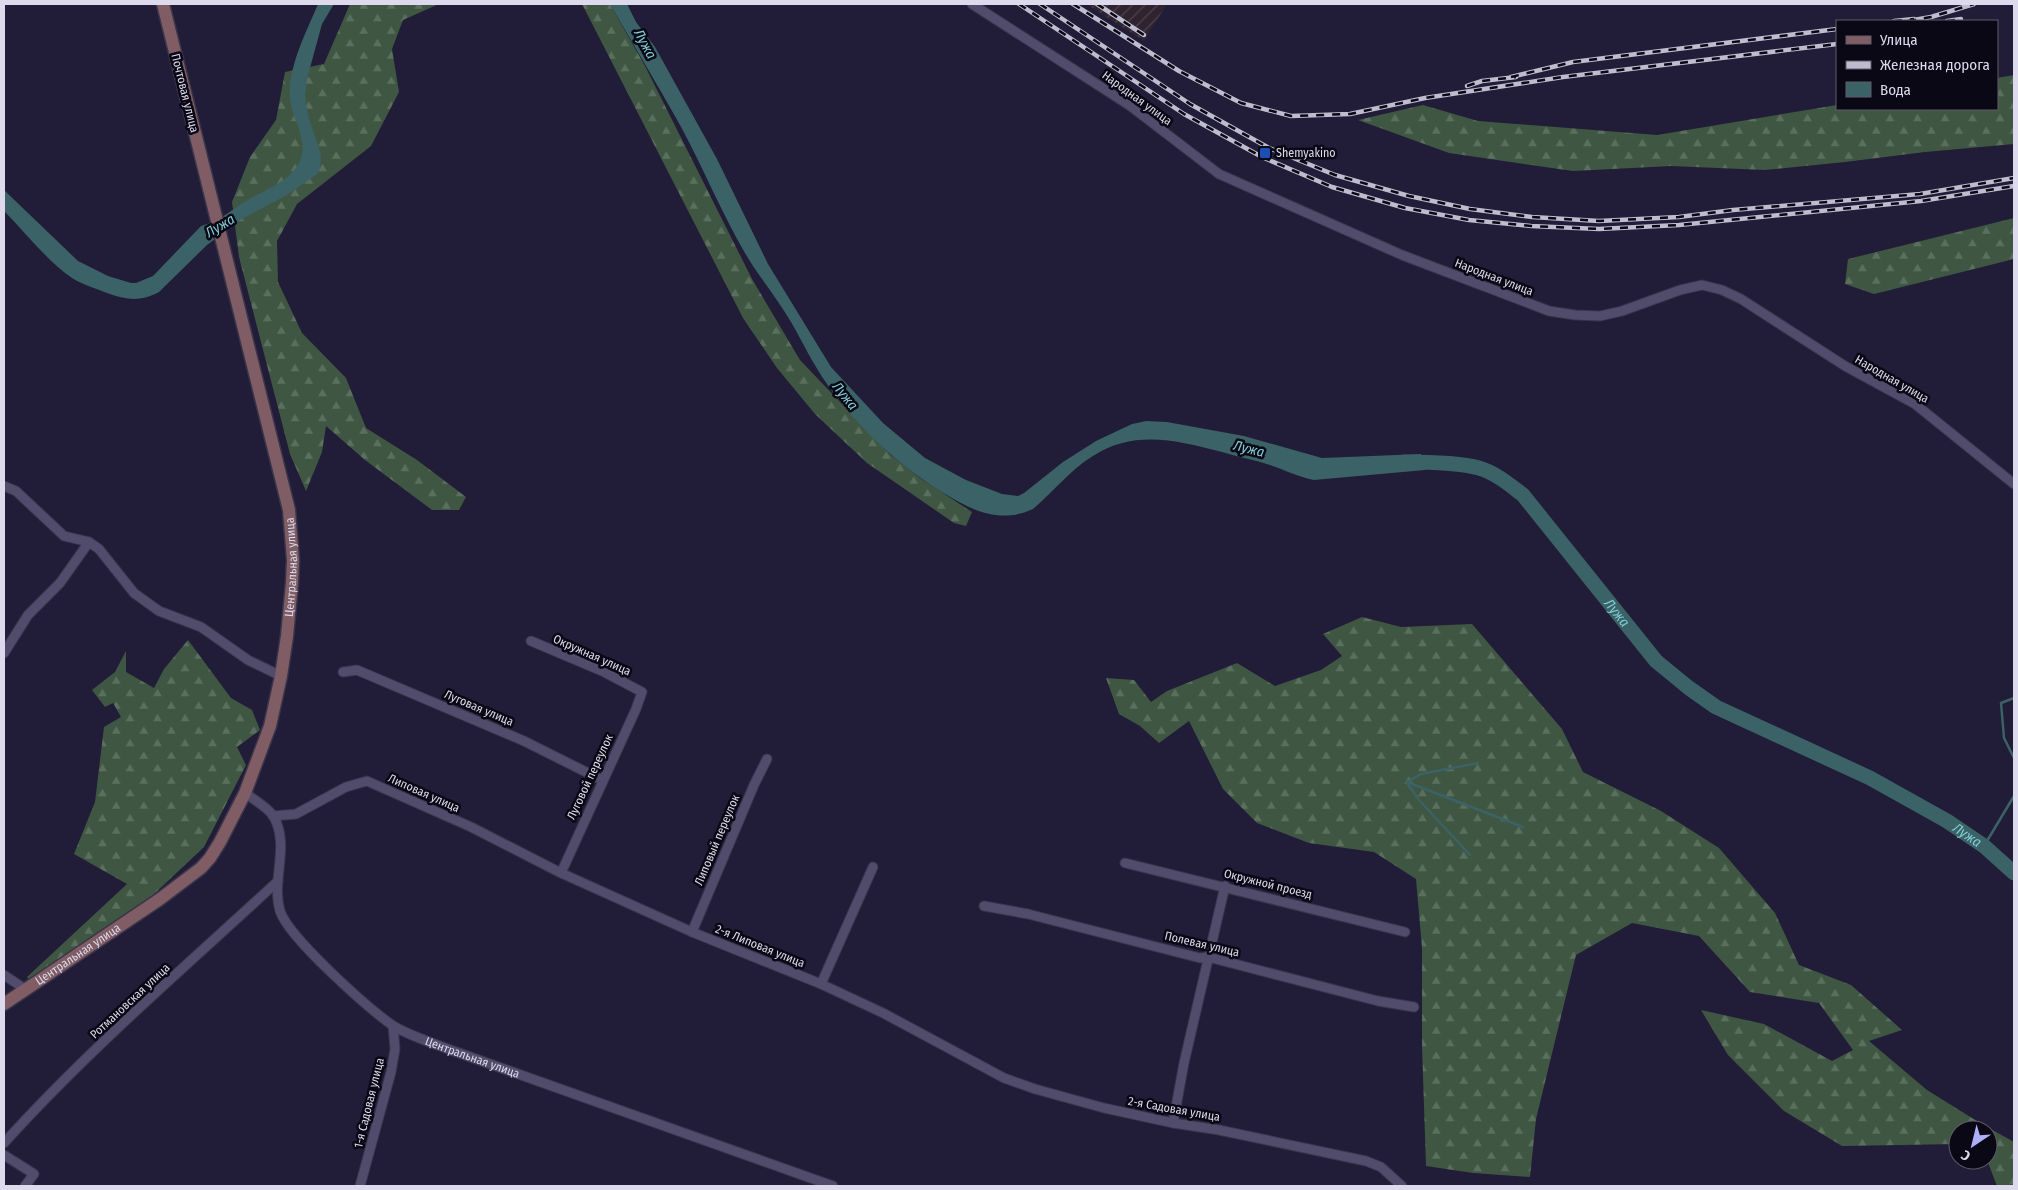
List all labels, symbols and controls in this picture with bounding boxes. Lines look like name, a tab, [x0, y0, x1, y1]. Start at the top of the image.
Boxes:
legend	[1836, 20, 1998, 110]
water label: Лужа	[630, 25, 660, 62]
text: Улица	[1879, 31, 1918, 49]
street label: Почтовая улица	[168, 52, 202, 134]
text: Железная дорога	[1880, 56, 1990, 74]
street label: Народная улица	[1099, 68, 1175, 128]
text: Вода	[1880, 81, 1911, 99]
marker: Shemyakino	[1258, 146, 1272, 160]
place label: Shemyakino	[1276, 146, 1336, 160]
water label: Лужа	[201, 211, 238, 242]
street label: Народная улица	[1453, 256, 1535, 298]
street label: Народная улица	[1853, 352, 1931, 406]
water label: Лужа	[828, 378, 861, 413]
water label: Лужа	[1231, 437, 1266, 461]
street label: Центральная улица	[282, 517, 300, 617]
water label: Лужа	[1600, 594, 1634, 630]
street label: Окружная улица	[551, 632, 633, 678]
street label: Луговая улица	[442, 687, 516, 729]
street label: Луговой переулок	[564, 732, 616, 822]
street label: Липовая улица	[386, 771, 462, 815]
street label: Липовый переулок	[692, 792, 743, 888]
water label: Лужа	[1949, 818, 1985, 851]
street label: Окружной проезд	[1222, 866, 1314, 902]
street label: Центральная улица	[33, 921, 123, 988]
street label: 2-я Липовая улица	[713, 922, 807, 970]
street label: Полевая улица	[1163, 929, 1241, 959]
street label: Ротмановская улица	[87, 960, 173, 1042]
street label: Центральная улица	[423, 1034, 522, 1081]
street label: 1-я Садовая улица	[351, 1056, 387, 1150]
street label: 2-я Садовая улица	[1127, 1094, 1221, 1124]
north arrow	[1948, 1120, 1998, 1170]
text: С	[1957, 1146, 1974, 1164]

